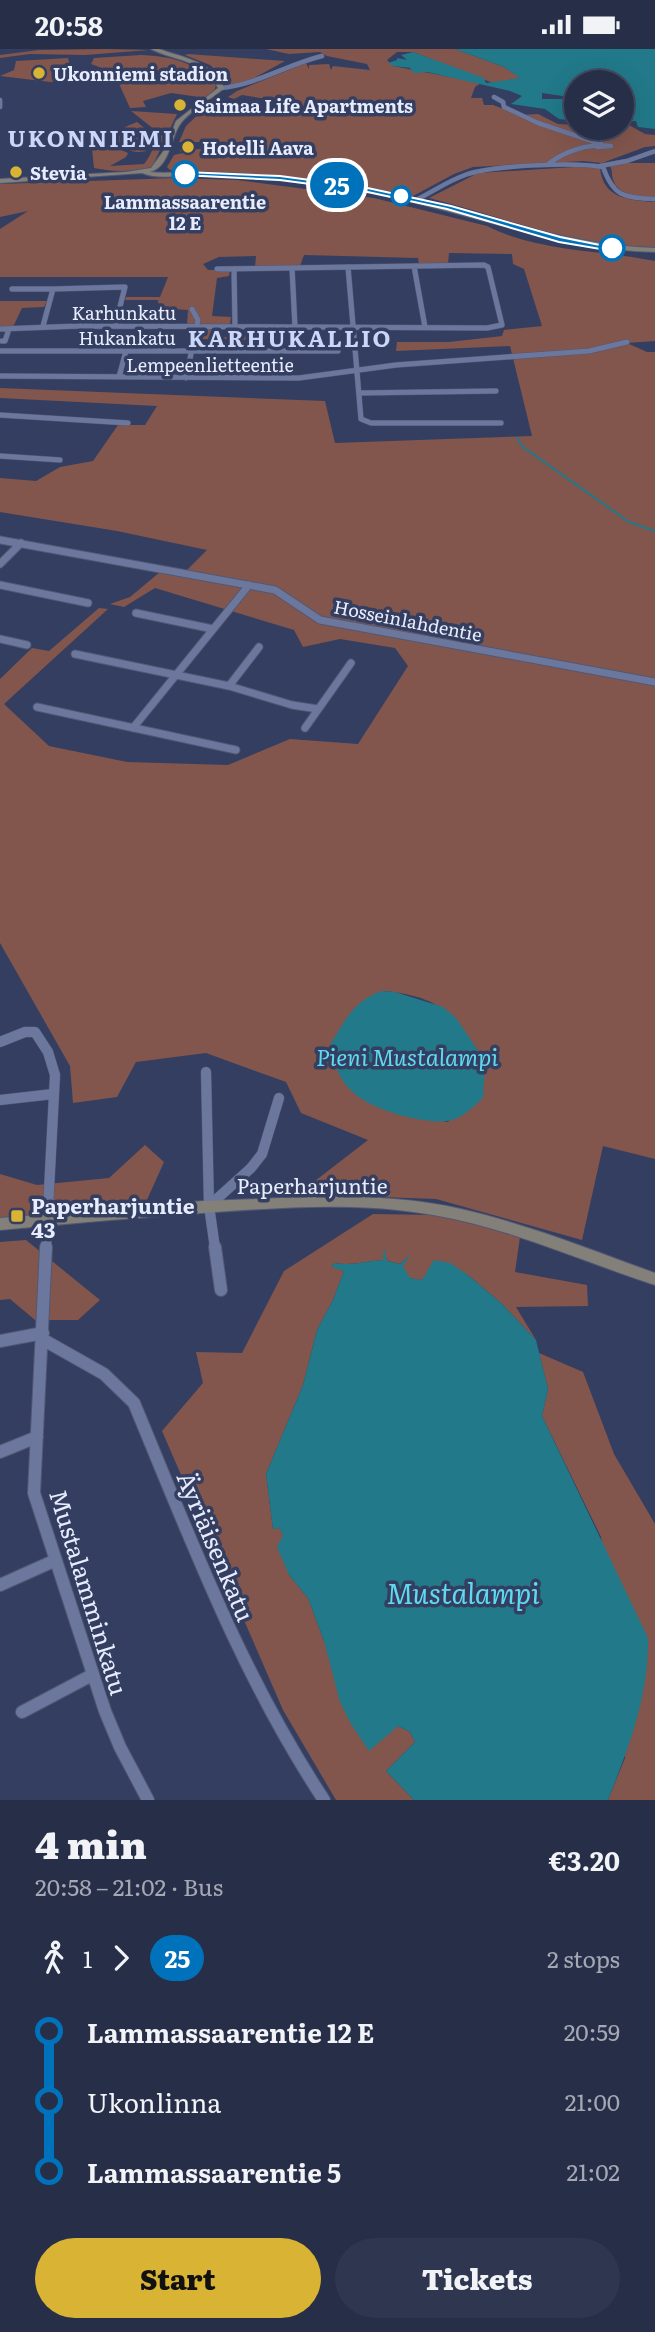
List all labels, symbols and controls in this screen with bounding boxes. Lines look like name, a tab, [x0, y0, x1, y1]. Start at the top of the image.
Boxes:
text: 20:58	[35, 5, 103, 44]
place label: Ukonniemi stadion	[53, 60, 229, 87]
marker: Ukonniemi stadion	[31, 65, 47, 81]
map controls	[564, 70, 634, 140]
button: layers	[564, 70, 634, 140]
place label: Saimaa Life Apartments	[194, 92, 413, 119]
marker: Saimaa Life Apartments	[172, 97, 188, 113]
district label: UKONNIEMI	[8, 120, 174, 154]
place label: Hotelli Aava	[202, 134, 314, 161]
marker: Hotelli Aava	[180, 139, 196, 155]
place label: Stevia	[30, 159, 87, 186]
marker: Lammassaarentie 12 E	[172, 161, 198, 187]
line badge: 25	[306, 162, 368, 208]
marker: Stevia	[8, 164, 24, 180]
text: 25	[324, 167, 350, 202]
unlabelled marker	[391, 186, 411, 206]
place label: Lammassaarentie 12 E	[104, 188, 266, 236]
unlabelled marker	[599, 235, 625, 261]
street label: Karhunkatu	[72, 299, 176, 326]
district label: KARHUKALLIO	[188, 320, 392, 354]
street label: Hukankatu	[78, 324, 176, 351]
street label: Lempeenlietteentie	[126, 351, 294, 378]
street label: Hosseinlahdentie	[332, 592, 484, 648]
water label: Pieni Mustalampi	[316, 1039, 498, 1073]
street label: Paperharjuntie	[236, 1169, 388, 1200]
place label: Paperharjuntie 43	[31, 1189, 195, 1244]
marker: Paperharjuntie 43	[9, 1208, 25, 1224]
street label: Äyriäisenkatu	[170, 1466, 264, 1626]
street label: Mustalamminkatu	[42, 1485, 138, 1699]
water label: Mustalampi	[386, 1571, 540, 1613]
text: 4 min	[35, 1814, 147, 1871]
text: €3.20	[549, 1840, 620, 1879]
text: 20:58 – 21:02 · Bus	[35, 1869, 223, 1903]
icon: walk	[35, 1939, 73, 1977]
icon: forward	[102, 1939, 140, 1977]
text: 25	[164, 1940, 190, 1975]
text: 1	[83, 1941, 92, 1975]
text: 2 stops	[547, 1941, 620, 1975]
text: Lammassaarentie 12 E	[87, 2012, 374, 2051]
text: 20:59	[564, 2014, 620, 2048]
text: Ukonlinna	[87, 2082, 221, 2121]
text: 21:00	[565, 2084, 620, 2118]
text: Lammassaarentie 5	[87, 2152, 341, 2191]
text: 21:02	[567, 2154, 620, 2188]
button: Start	[35, 2238, 321, 2318]
button: Tickets	[335, 2238, 620, 2318]

